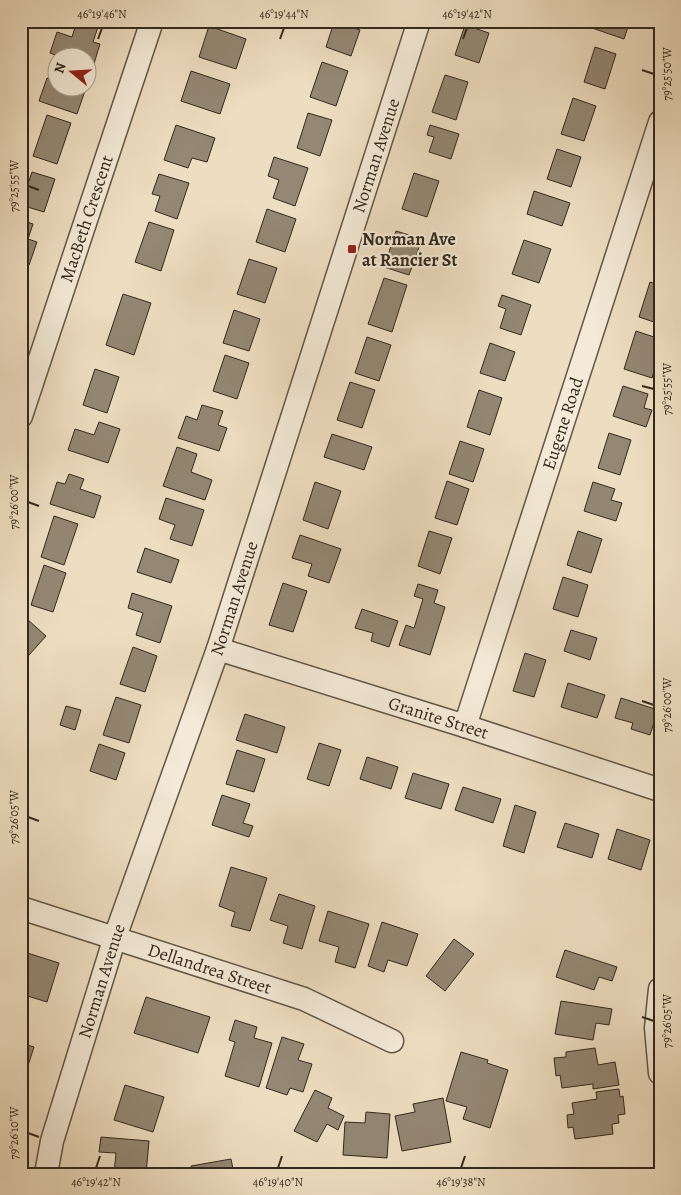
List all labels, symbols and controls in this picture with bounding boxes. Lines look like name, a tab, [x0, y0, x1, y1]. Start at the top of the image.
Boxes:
text: 46°19'46"N	[77, 6, 127, 22]
text: 46°19'44"N	[259, 6, 309, 22]
text: 46°19'42"N	[442, 6, 492, 22]
text: 79°25'50"W	[659, 46, 675, 101]
north arrow	[48, 48, 98, 98]
text: N	[50, 60, 71, 76]
street label: Norman Avenue	[346, 95, 405, 216]
street label: MacBeth Crescent	[54, 152, 119, 285]
text: 79°25'55"W	[6, 159, 22, 212]
place label: Norman Ave at Rancier St	[362, 227, 458, 272]
marker: Norman Ave at Rancier St	[346, 243, 358, 255]
text: 79°25'55"W	[659, 362, 675, 415]
street label: Eugene Road	[537, 374, 589, 473]
text: 79°26'00"W	[6, 474, 22, 530]
street label: Norman Avenue	[205, 538, 264, 659]
text: 79°26'00"W	[659, 677, 675, 733]
street label: Granite Street	[385, 691, 492, 745]
text: 79°26'05"W	[6, 789, 22, 844]
street label: Norman Avenue	[72, 920, 131, 1041]
street label: Dellandrea Street	[145, 938, 274, 1000]
text: 79°26'05"W	[659, 993, 675, 1048]
text: 79°26'10"W	[6, 1106, 22, 1159]
text: 46°19'42"N	[71, 1174, 121, 1190]
text: 46°19'40"N	[253, 1174, 304, 1190]
text: 46°19'38"N	[436, 1174, 486, 1190]

